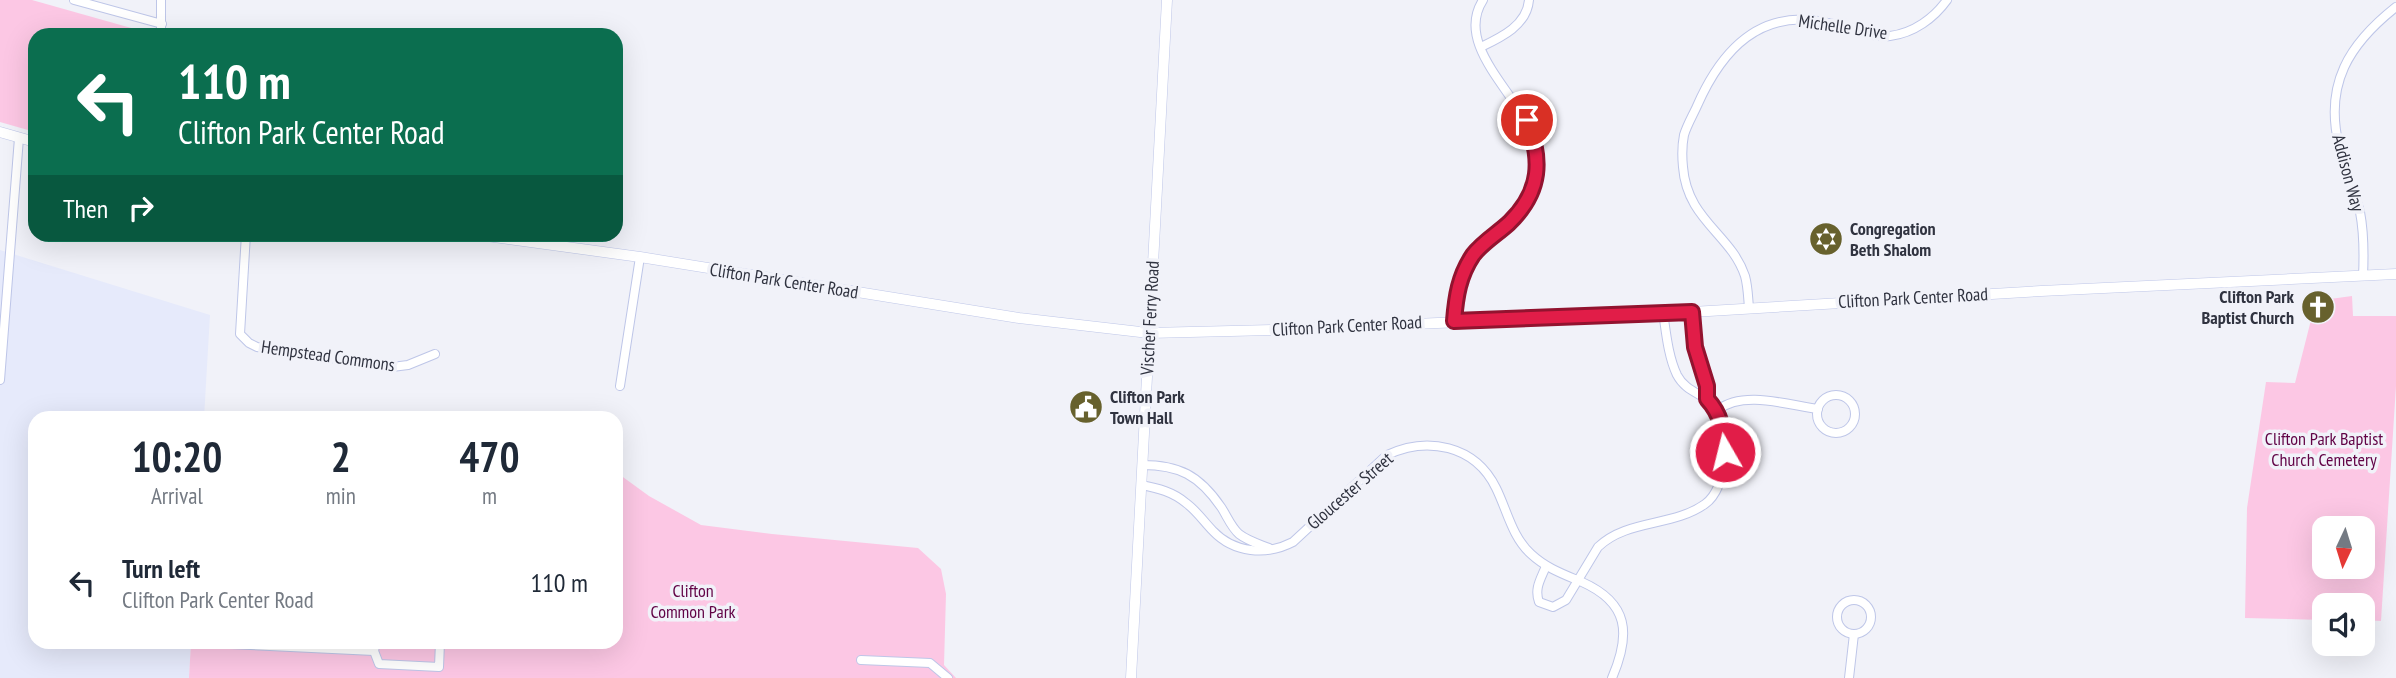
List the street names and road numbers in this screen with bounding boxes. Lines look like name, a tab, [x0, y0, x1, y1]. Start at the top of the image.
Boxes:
street label: Michelle Drive	[1797, 9, 1889, 44]
street label: Addison Way	[2327, 132, 2370, 214]
street label: Clifton Park Center Road	[708, 257, 860, 304]
street label: Vischer Ferry Road	[1135, 260, 1164, 377]
street label: Clifton Park Center Road	[1837, 282, 1988, 313]
street label: Clifton Park Center Road	[1271, 310, 1422, 341]
street label: Hempstead Commons	[260, 335, 396, 376]
street label: Gloucester Street	[1302, 447, 1397, 534]

